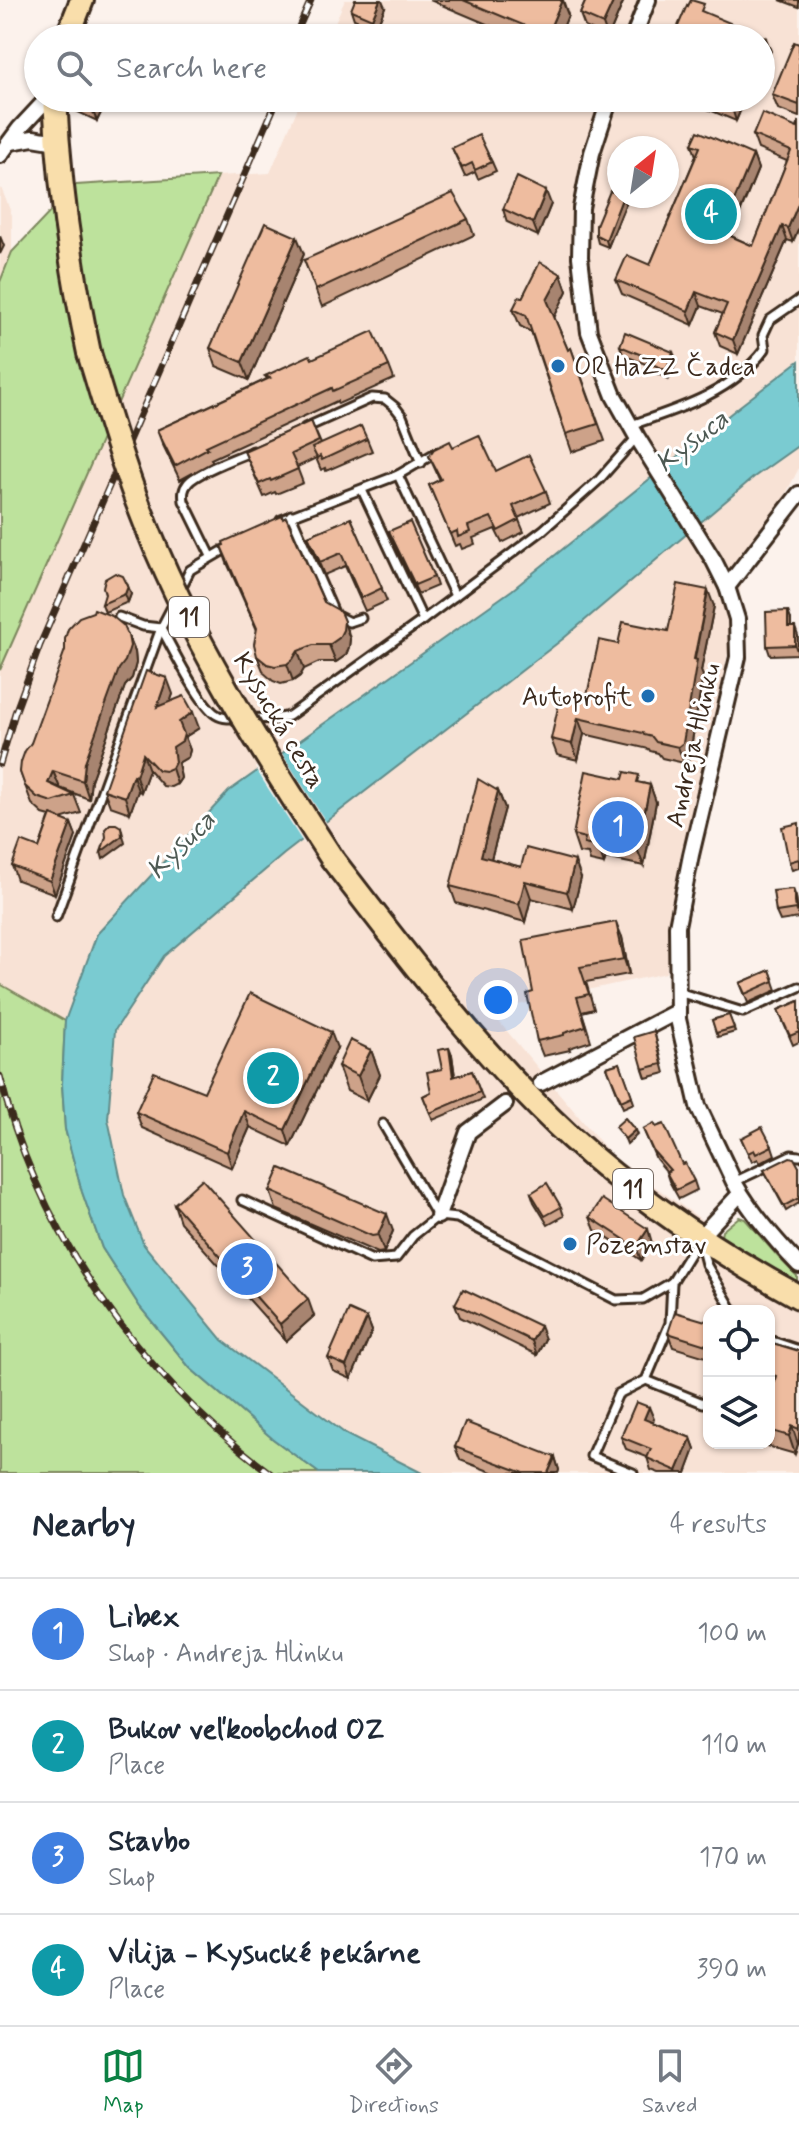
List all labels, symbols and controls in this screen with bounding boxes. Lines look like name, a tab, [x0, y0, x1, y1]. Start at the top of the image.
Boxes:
search box	[24, 24, 775, 112]
icon: search	[52, 46, 96, 90]
text: Search here	[116, 49, 267, 88]
north arrow	[607, 136, 679, 208]
pin: 4	[685, 184, 737, 244]
place label: OR HaZZ Čadca	[574, 351, 755, 385]
marker: OR HaZZ Čadca	[549, 357, 567, 375]
water label: Kysuca	[648, 402, 737, 482]
road number: 11	[169, 597, 209, 637]
street label: Kysucká cesta	[224, 647, 332, 795]
street label: Andreja Hlinku	[659, 660, 729, 831]
place label: Autoprofit	[522, 681, 632, 715]
marker: Autoprofit	[639, 687, 657, 705]
pin: 1	[592, 797, 644, 857]
water label: Kysuca	[139, 803, 225, 888]
your location	[478, 980, 518, 1020]
pin: 2	[247, 1048, 299, 1108]
road number: 11	[613, 1169, 653, 1209]
place label: Pozemstav	[586, 1229, 706, 1263]
marker: Pozemstav	[561, 1235, 579, 1253]
pin: 3	[221, 1239, 273, 1299]
map controls	[703, 1305, 775, 1449]
button: locate	[703, 1305, 775, 1377]
button: layers	[703, 1377, 775, 1449]
text: Nearby	[32, 1503, 136, 1548]
text: 4 results	[670, 1508, 767, 1542]
text: Libex	[108, 1598, 179, 1637]
text: 1	[52, 1617, 64, 1651]
text: 100 m	[697, 1617, 767, 1651]
text: Shop · Andreja Hlinku	[108, 1637, 343, 1671]
text: Bukov veľkoobchod OZ	[108, 1710, 384, 1749]
text: 2	[52, 1729, 64, 1763]
text: 110 m	[701, 1729, 767, 1763]
text: Place	[108, 1749, 165, 1783]
text: Stavbo	[108, 1822, 190, 1861]
text: 3	[52, 1841, 64, 1875]
text: 170 m	[699, 1841, 767, 1875]
text: Shop	[108, 1861, 156, 1895]
text: Vilija - Kysucké pekárne	[108, 1934, 421, 1973]
text: 4	[50, 1953, 66, 1987]
text: 390 m	[696, 1953, 767, 1987]
text: Place	[108, 1973, 165, 2007]
tab: Map	[101, 2044, 145, 2120]
tab: Directions	[348, 2044, 439, 2120]
tab: Saved	[642, 2044, 697, 2120]

